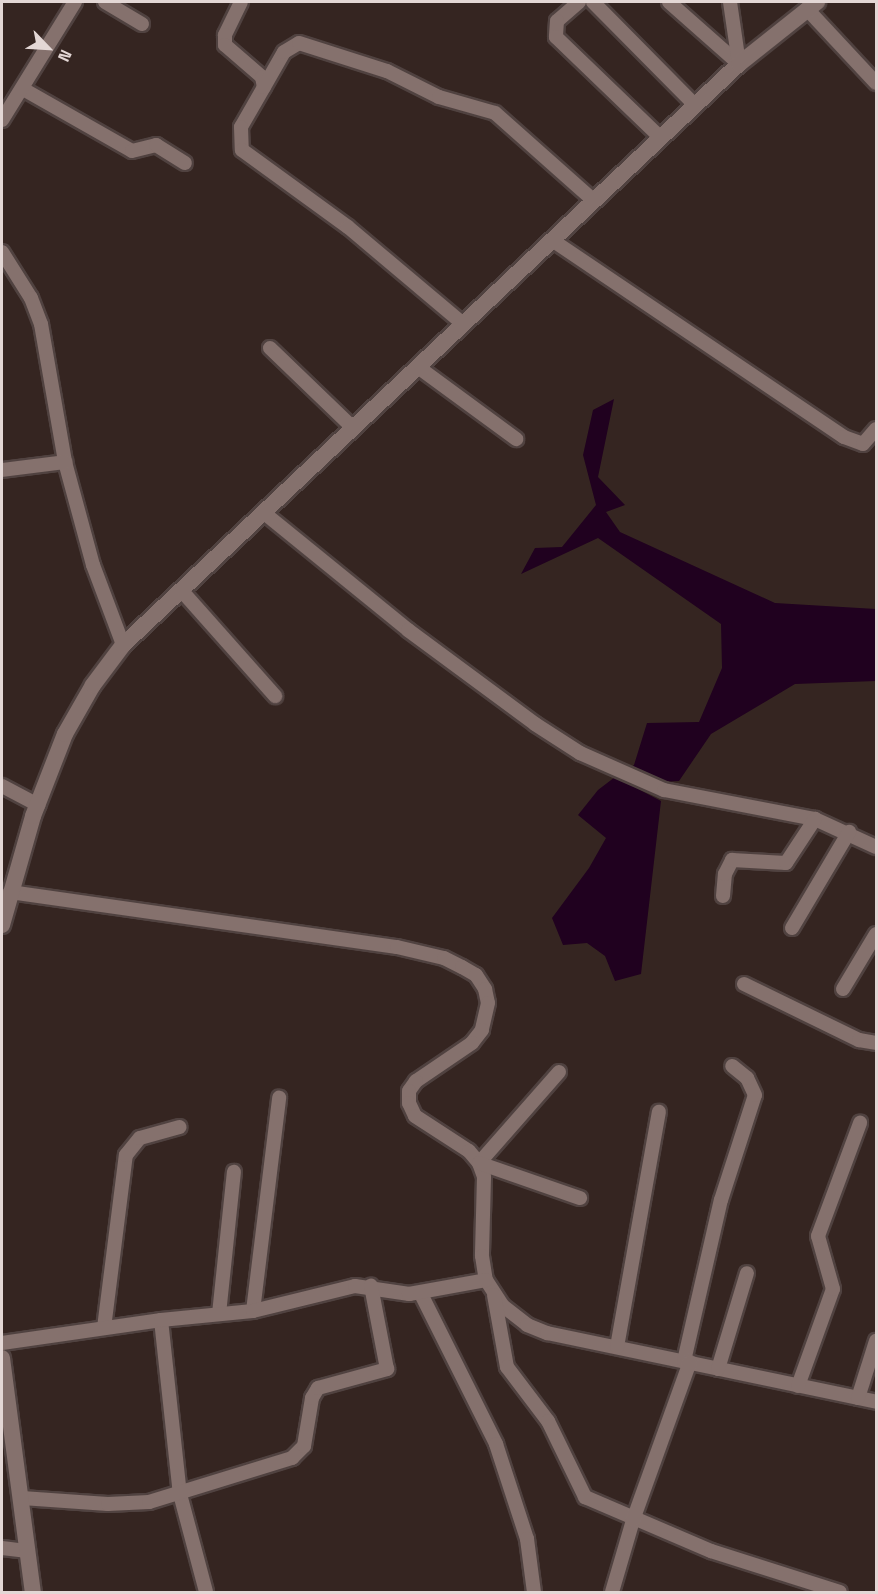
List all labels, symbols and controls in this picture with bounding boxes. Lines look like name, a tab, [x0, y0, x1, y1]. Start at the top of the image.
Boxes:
north arrow	[18, 18, 78, 78]
text: N	[53, 47, 77, 65]

